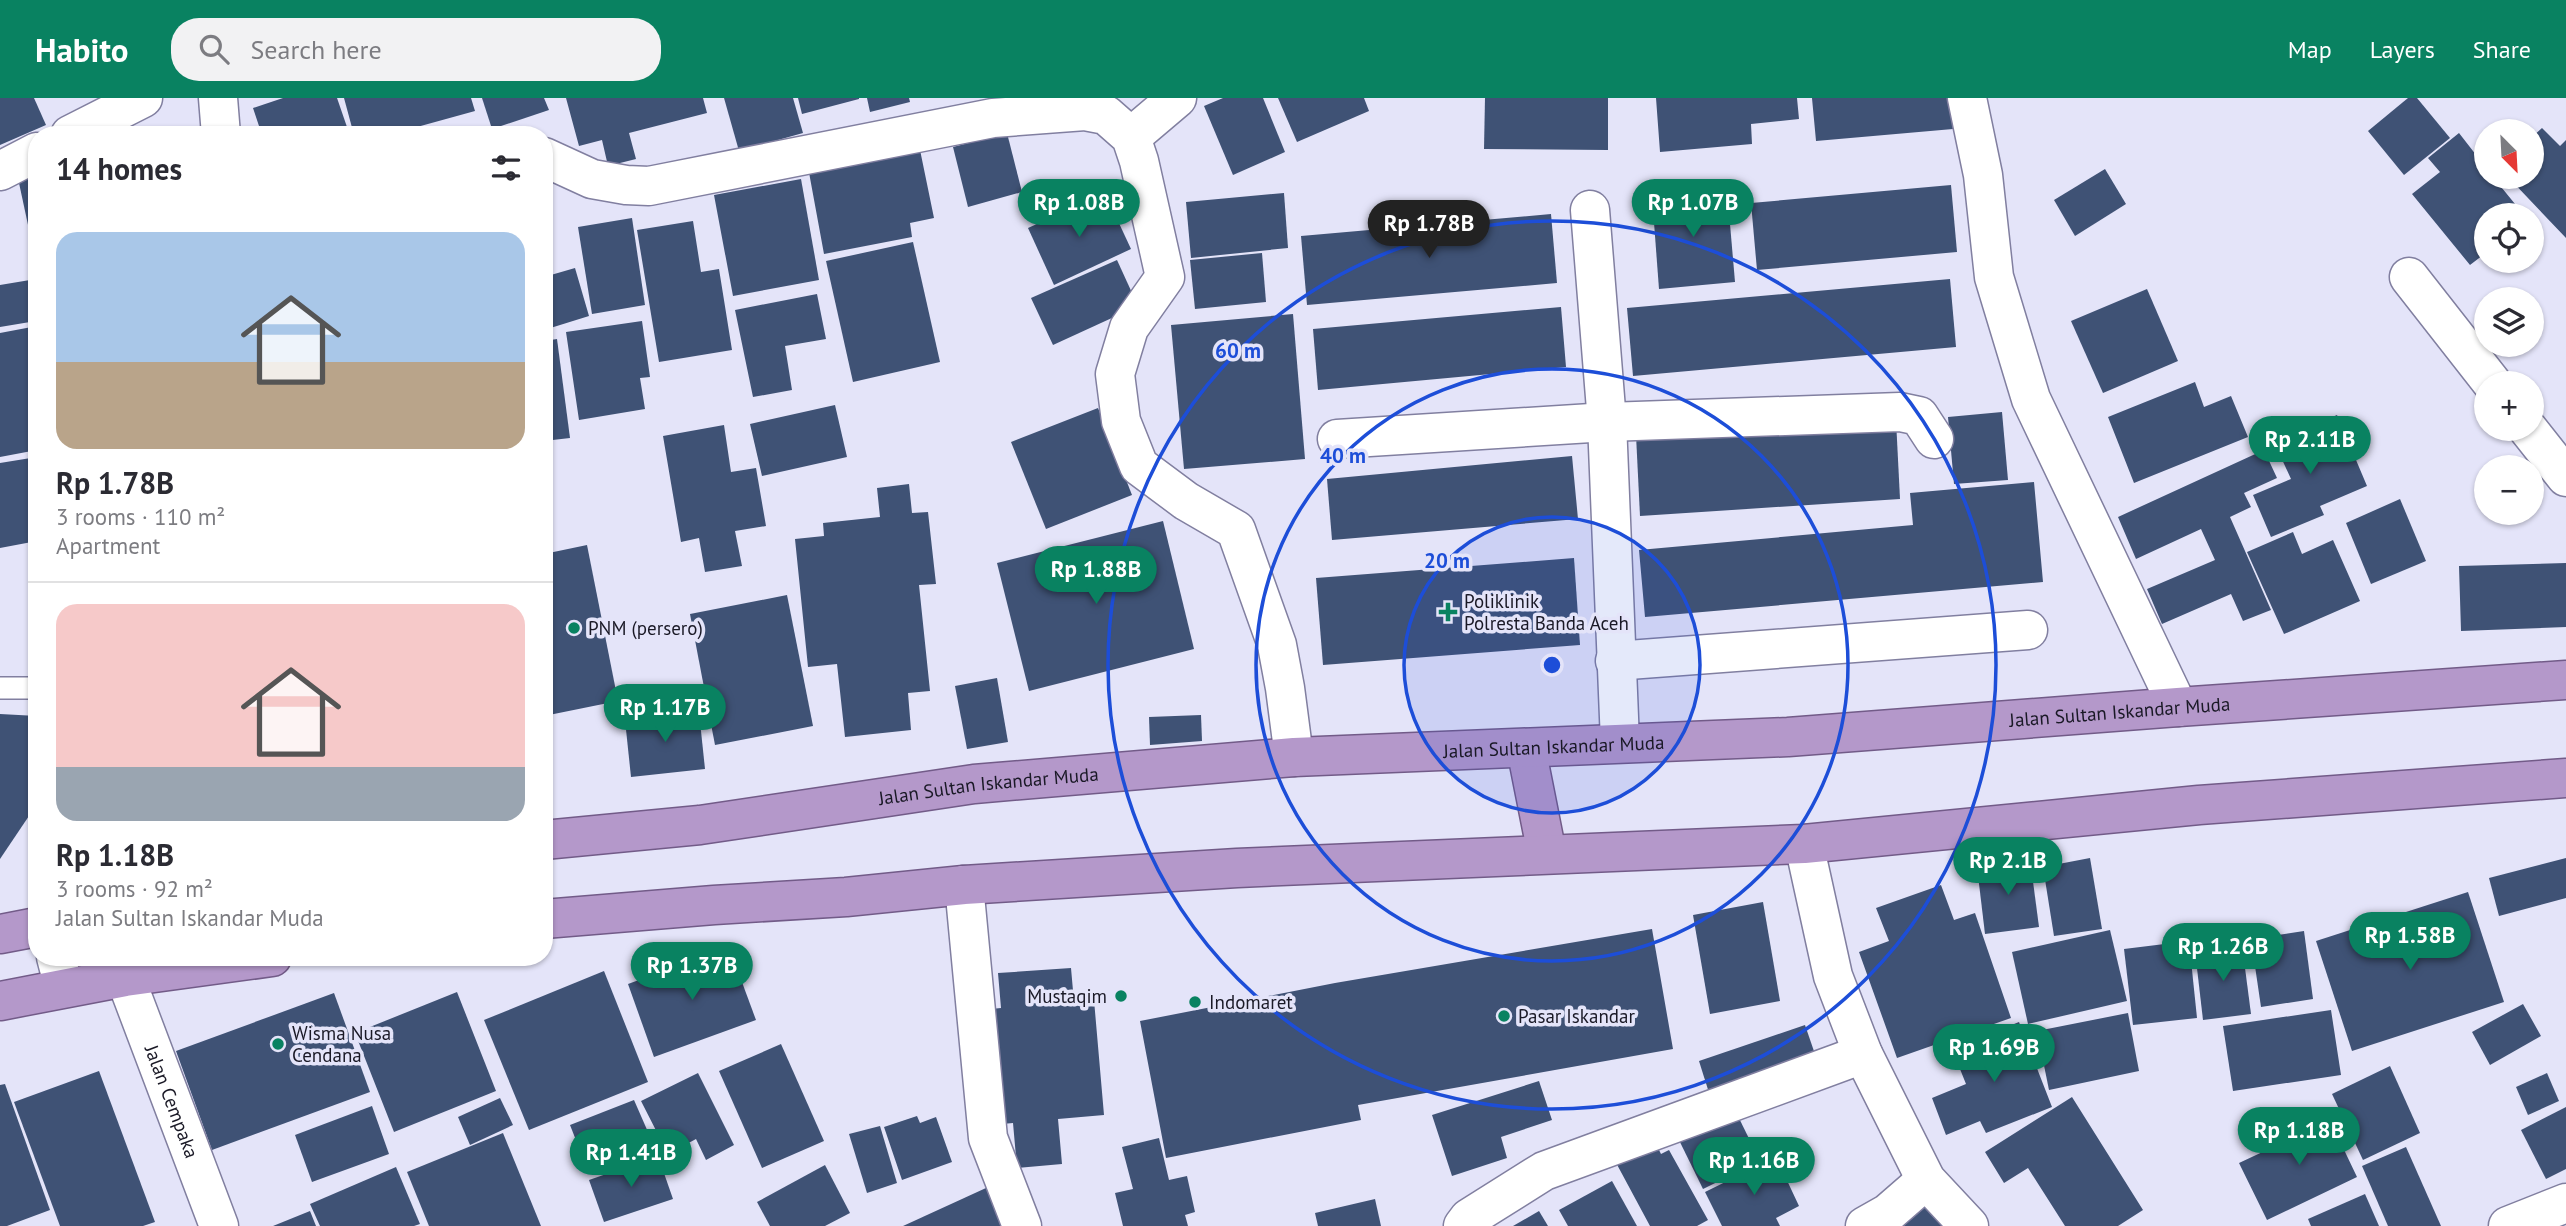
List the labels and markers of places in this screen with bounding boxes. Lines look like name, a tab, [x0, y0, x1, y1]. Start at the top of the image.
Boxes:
pin: Rp 1.08B	[1007, 180, 1151, 239]
pin: Rp 1.07B	[1621, 180, 1765, 239]
pin: Rp 1.78B	[1357, 200, 1501, 260]
pin: Rp 2.11B	[2238, 416, 2382, 476]
pin: Rp 1.88B	[1024, 546, 1168, 606]
place label: Poliklinik Polresta Banda Aceh	[1464, 589, 1629, 635]
marker: Poliklinik Polresta Banda Aceh	[1438, 602, 1458, 622]
place label: PNM (persero)	[588, 616, 703, 640]
marker: PNM (persero)	[566, 620, 582, 636]
centre of rings	[1540, 653, 1564, 677]
pin: Rp 1.17B	[593, 684, 737, 744]
pin: Rp 2.1B	[1943, 838, 2073, 897]
pin: Rp 1.58B	[2338, 912, 2482, 972]
pin: Rp 1.26B	[2151, 924, 2295, 983]
pin: Rp 1.37B	[620, 942, 764, 1002]
place label: Mustaqim	[1027, 984, 1107, 1008]
marker: Mustaqim	[1113, 988, 1129, 1004]
place label: Indomaret	[1209, 990, 1293, 1014]
marker: Indomaret	[1187, 994, 1203, 1010]
place label: Pasar Iskandar	[1518, 1004, 1635, 1028]
marker: Pasar Iskandar	[1496, 1008, 1512, 1024]
place label: Wisma Nusa Cendana	[292, 1021, 391, 1067]
pin: Rp 1.69B	[1922, 1024, 2066, 1084]
marker: Wisma Nusa Cendana	[270, 1036, 286, 1052]
pin: Rp 1.18B	[2227, 1108, 2371, 1167]
pin: Rp 1.41B	[559, 1130, 703, 1189]
pin: Rp 1.16B	[1682, 1138, 1826, 1197]

